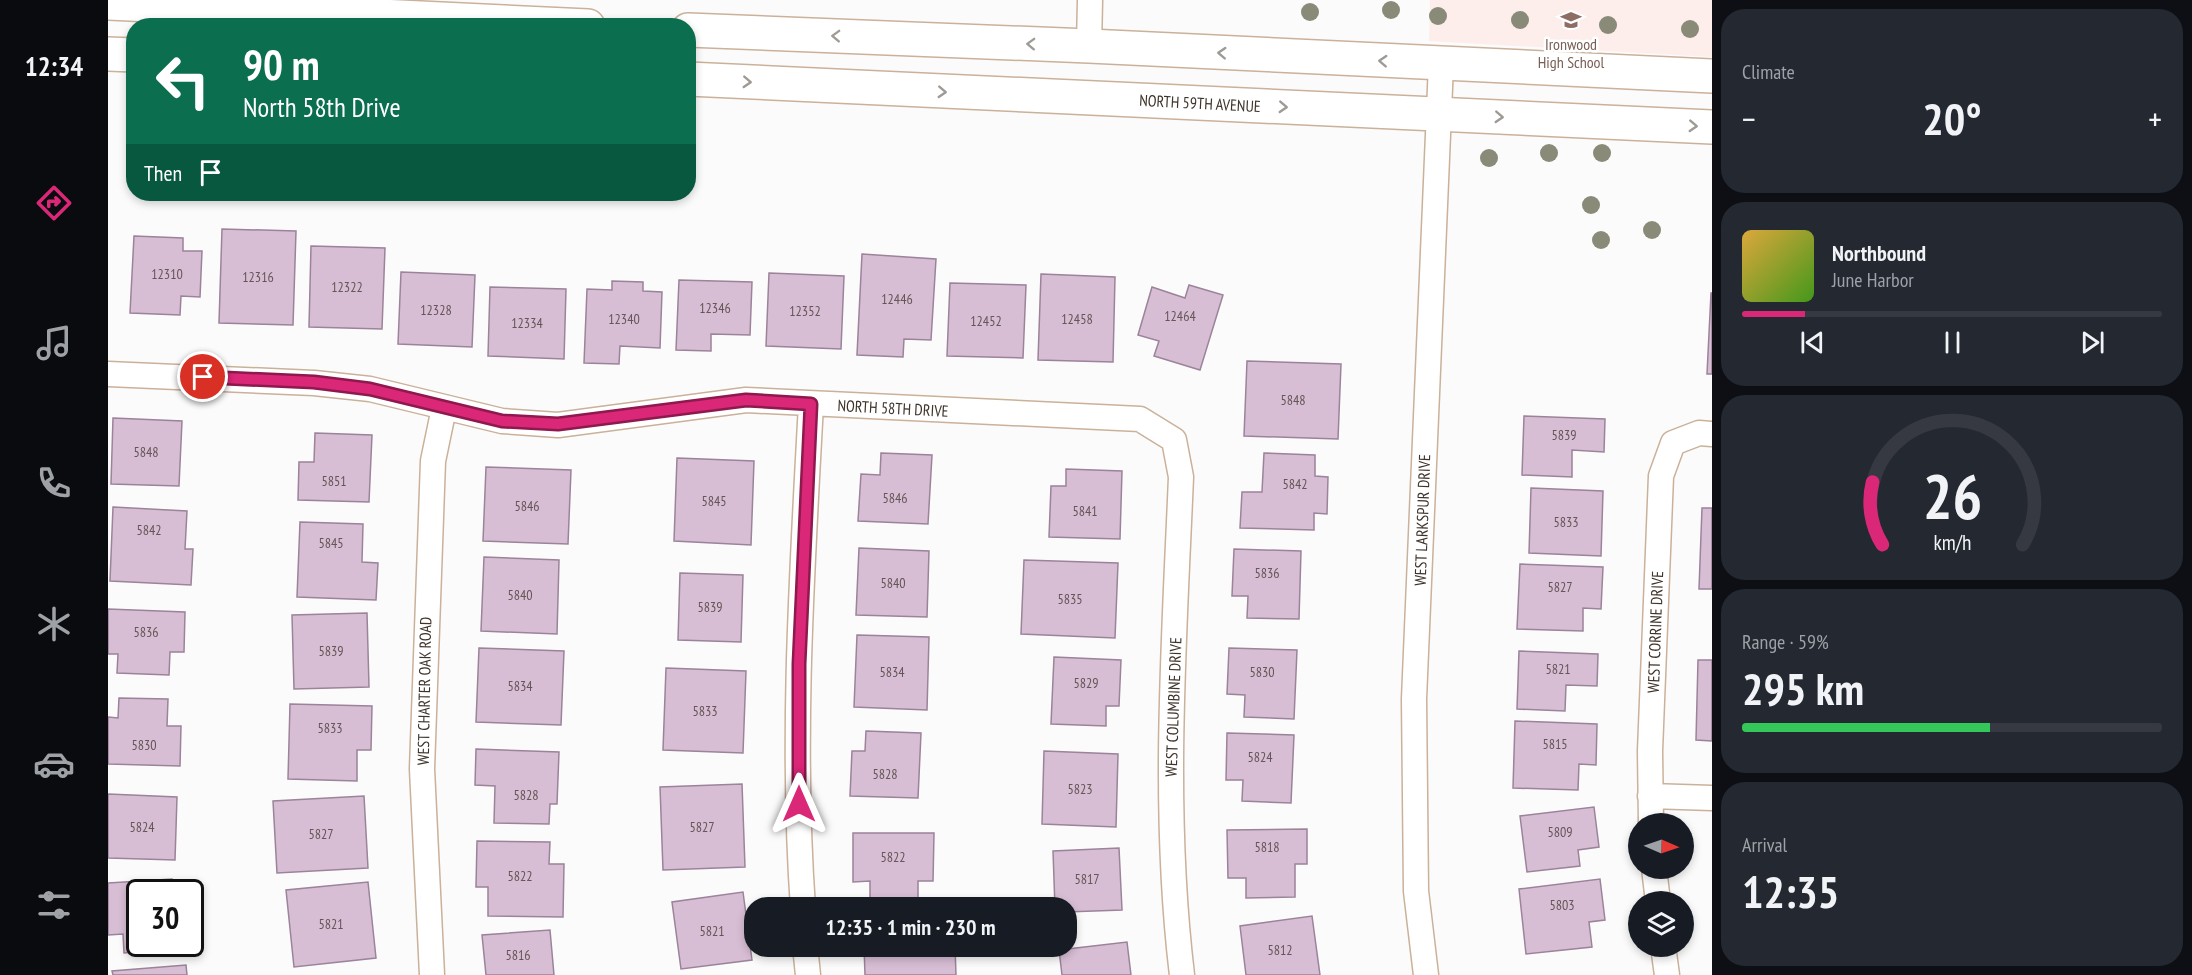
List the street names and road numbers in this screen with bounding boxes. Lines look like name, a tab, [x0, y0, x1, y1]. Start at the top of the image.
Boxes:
street label: NORTH 59TH AVENUE	[1139, 90, 1261, 116]
street label: NORTH 58TH DRIVE	[837, 395, 949, 421]
street label: WEST LARKSPUR DRIVE	[1410, 454, 1434, 586]
street label: WEST CORRINE DRIVE	[1643, 570, 1667, 693]
street label: WEST CHARTER OAK ROAD	[413, 617, 435, 765]
street label: WEST COLUMBINE DRIVE	[1161, 637, 1185, 777]

